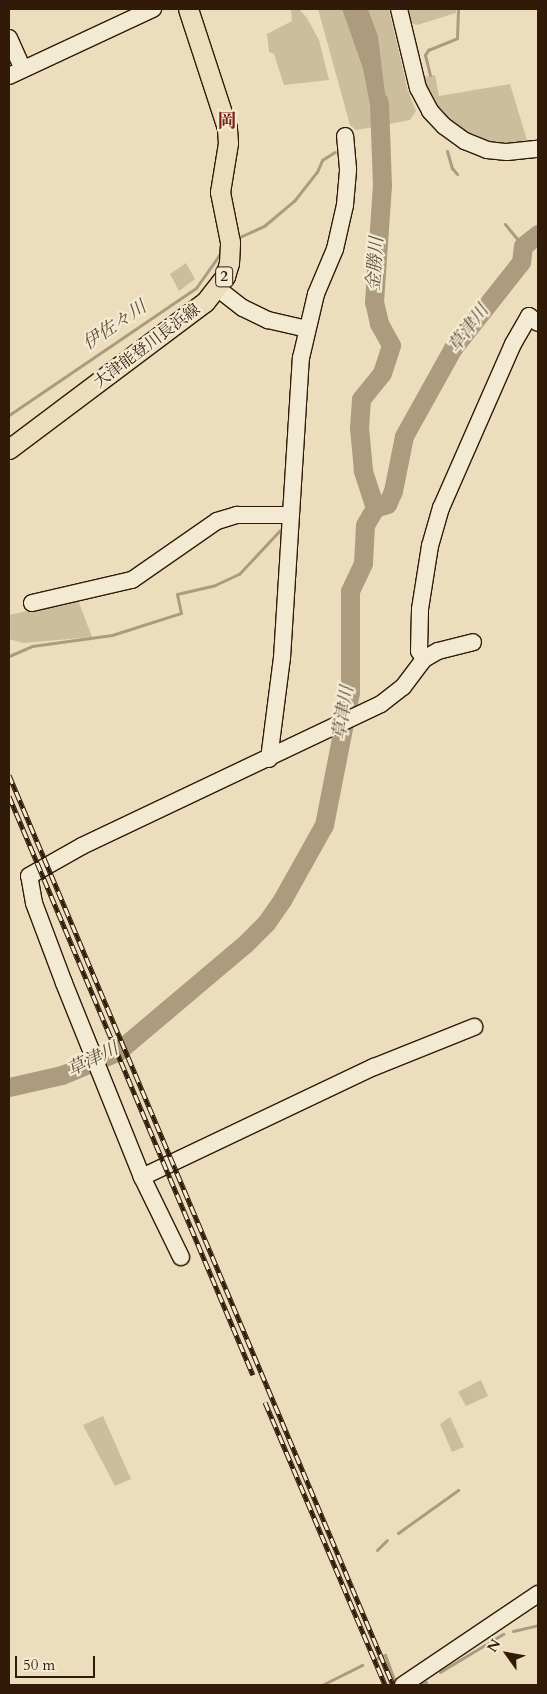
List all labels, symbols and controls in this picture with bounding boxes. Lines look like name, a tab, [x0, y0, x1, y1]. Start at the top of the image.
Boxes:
district label: 岡	[218, 111, 236, 133]
water label: 金勝川	[363, 236, 389, 292]
road number: 2	[214, 264, 234, 290]
water label: 伊佐々川	[79, 297, 151, 355]
street label: 大津能登川長浜線	[90, 300, 204, 392]
water label: 草津川	[444, 301, 494, 357]
water label: 草津川	[329, 685, 359, 741]
water label: 草津川	[64, 1038, 122, 1082]
north arrow	[482, 1629, 532, 1679]
text: N	[483, 1636, 505, 1656]
scale bar	[18, 1646, 98, 1678]
text: 50 m	[23, 1655, 55, 1675]

